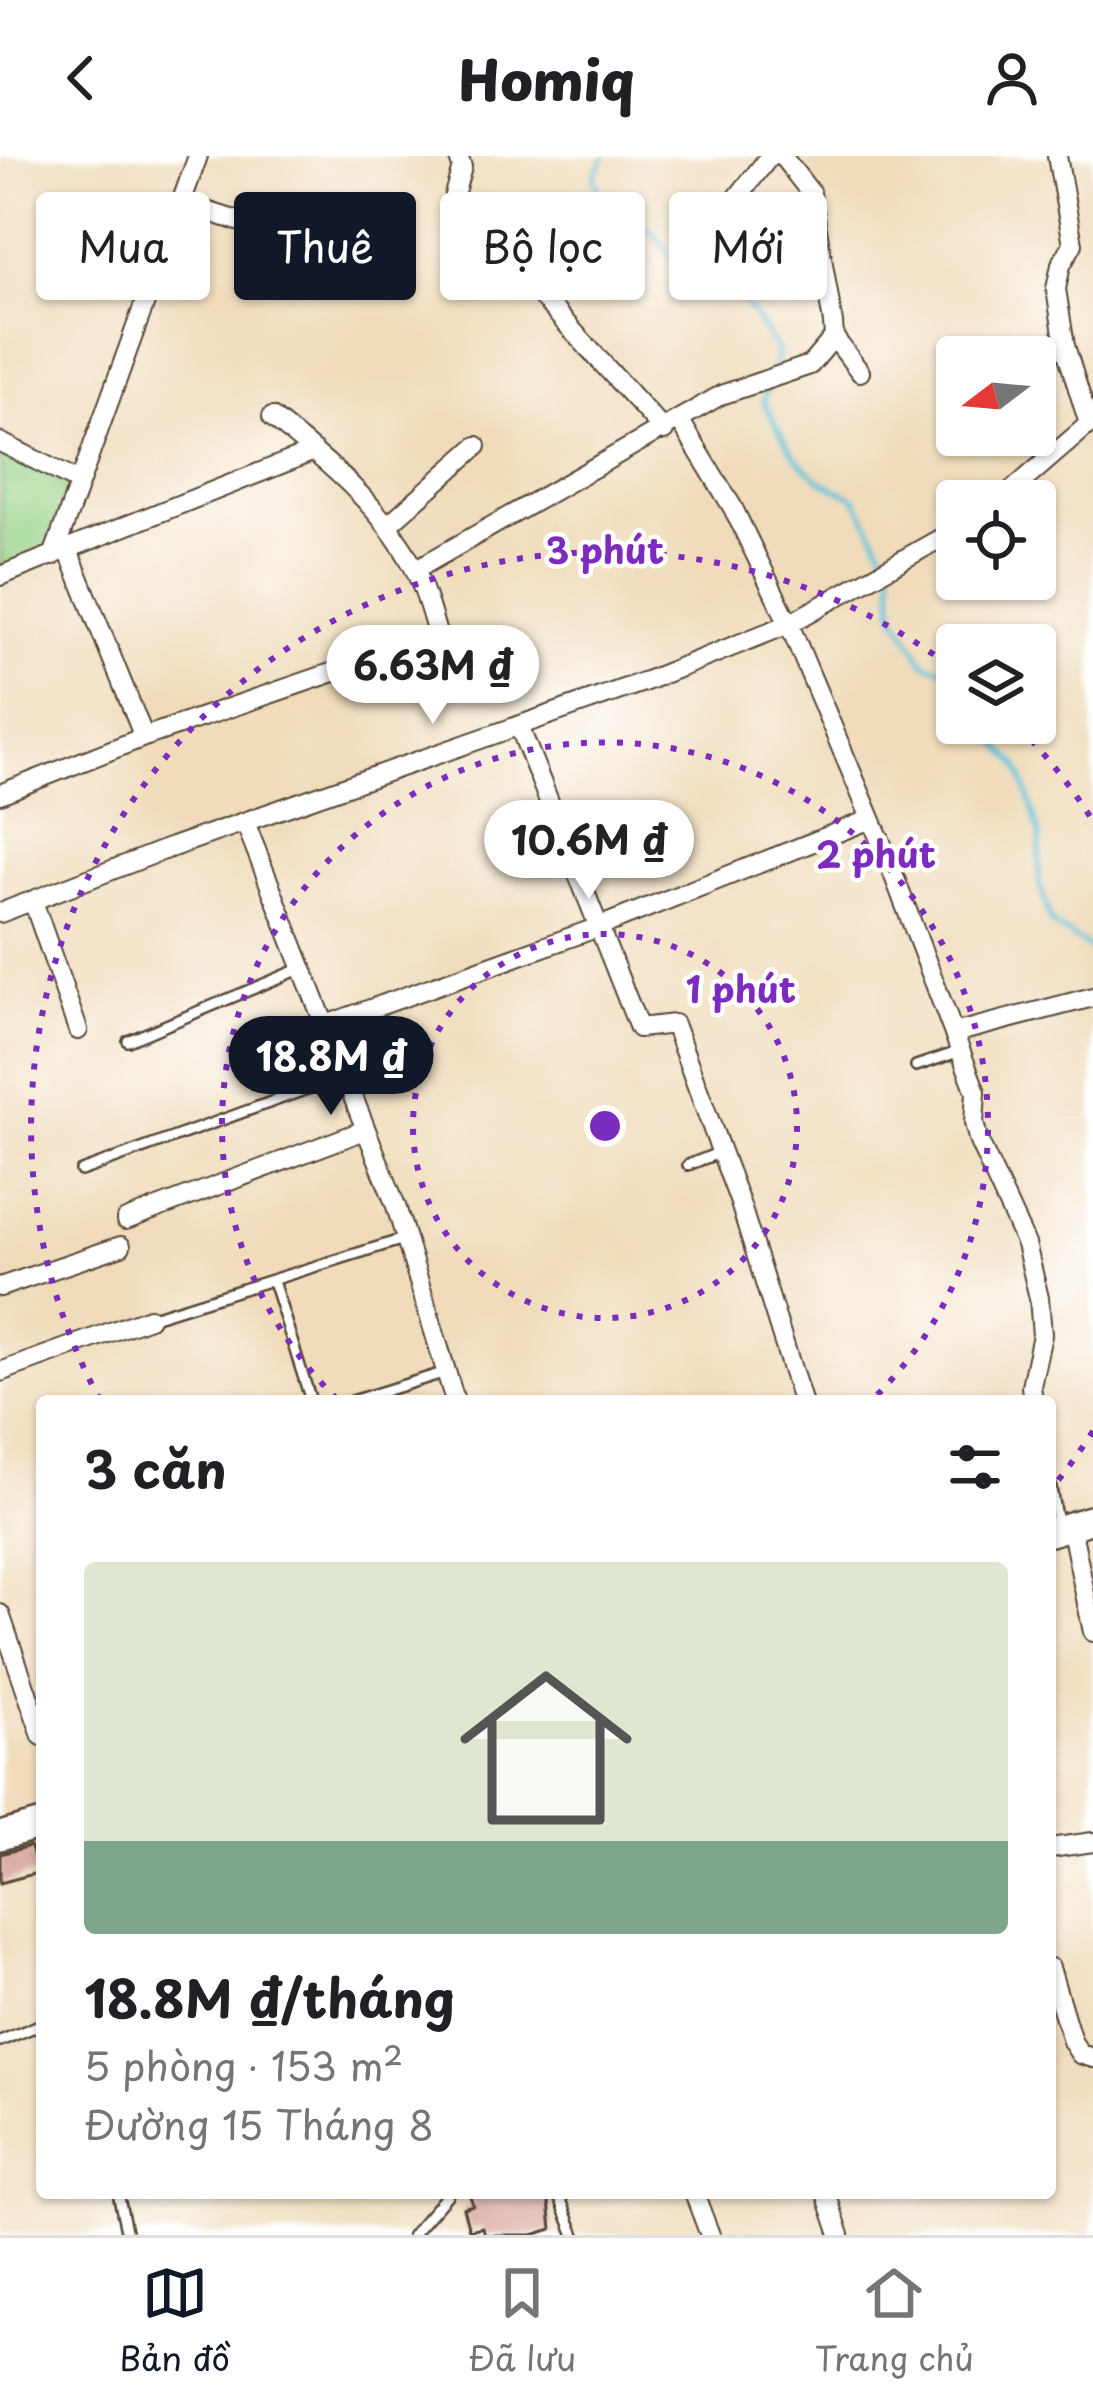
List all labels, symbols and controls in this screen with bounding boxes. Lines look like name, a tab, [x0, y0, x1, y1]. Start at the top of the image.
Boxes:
text: Homiq	[459, 38, 634, 119]
icon: back	[48, 45, 114, 111]
icon: person	[979, 45, 1045, 111]
chip: Mua	[36, 192, 210, 300]
chip: Thuê	[234, 192, 416, 300]
chip: Bộ lọc	[440, 192, 645, 300]
chip: Mới	[669, 192, 827, 300]
north arrow	[936, 336, 1056, 456]
map controls	[936, 336, 1056, 744]
button: locate	[936, 480, 1056, 600]
text: 3 phút	[546, 522, 664, 576]
button: layers	[936, 624, 1056, 744]
pin: 6.63M ₫	[322, 625, 544, 727]
text: 6.63M ₫	[353, 634, 513, 693]
pin: 10.6M ₫	[478, 800, 700, 902]
text: 10.6M ₫	[511, 809, 667, 868]
text: 2 phút	[816, 826, 936, 880]
text: 1 phút	[686, 961, 796, 1015]
pin: 18.8M ₫	[220, 1016, 442, 1118]
text: 18.8M ₫	[256, 1025, 406, 1084]
centre of rings	[584, 1105, 626, 1147]
text: 3 căn	[84, 1429, 227, 1506]
icon: filters	[942, 1434, 1008, 1500]
icon: home	[438, 1640, 654, 1856]
text: 18.8M ₫/tháng	[84, 1958, 455, 2035]
text: 5 phòng · 153 m²	[84, 2035, 404, 2094]
text: Đường 15 Tháng 8	[84, 2094, 434, 2153]
tab: Bản đồ	[119, 2260, 230, 2382]
tab: Đã lưu	[468, 2260, 576, 2382]
tab: Trang chủ	[815, 2260, 974, 2382]

